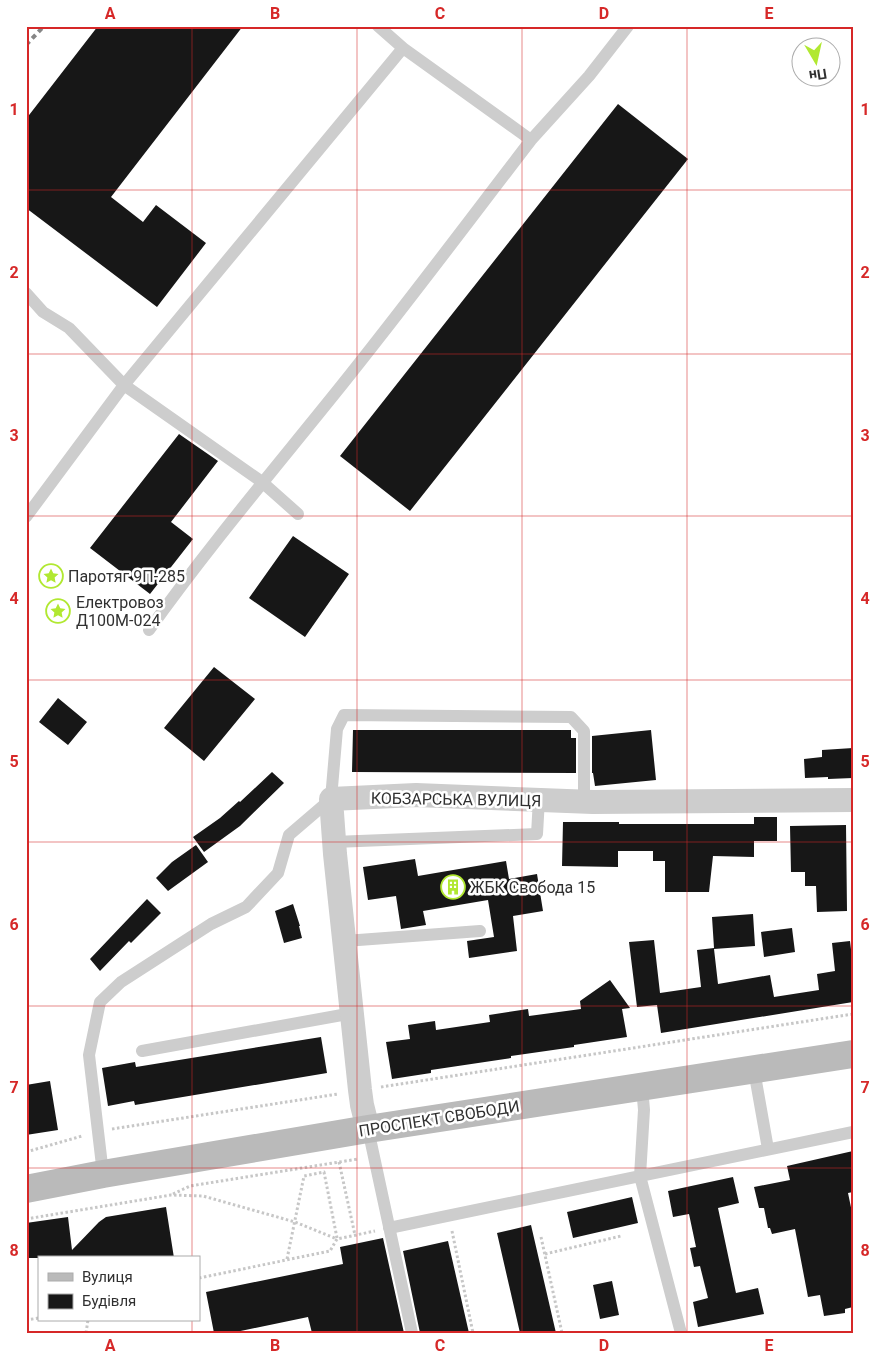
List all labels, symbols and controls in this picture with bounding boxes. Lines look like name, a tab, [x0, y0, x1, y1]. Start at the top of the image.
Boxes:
text: A	[105, 4, 116, 23]
text: B	[270, 4, 280, 23]
text: C	[435, 4, 445, 23]
text: D	[599, 4, 609, 23]
text: E	[765, 4, 774, 23]
north arrow	[792, 38, 842, 88]
text: Пн	[808, 66, 828, 84]
text: 1	[9, 100, 19, 119]
text: 1	[860, 100, 870, 119]
text: 2	[9, 263, 19, 282]
text: 2	[860, 263, 870, 282]
text: 3	[9, 426, 19, 445]
text: 3	[860, 426, 870, 445]
place icon: Паротяг 9П-285	[38, 563, 64, 589]
place label: Паротяг 9П-285	[68, 567, 185, 586]
text: 4	[9, 589, 19, 608]
text: 4	[860, 589, 870, 608]
place label: Електровоз Д100М-024	[76, 593, 164, 630]
place icon: Електровоз Д100М-024	[45, 598, 71, 624]
text: 5	[9, 752, 19, 771]
text: 5	[860, 752, 870, 771]
street label: КОБЗАРСЬКА ВУЛИЦЯ	[371, 789, 541, 810]
building icon: ЖБК Свобода 15	[440, 874, 466, 900]
place label: ЖБК Свобода 15	[470, 878, 595, 897]
text: 6	[9, 915, 19, 934]
text: 6	[860, 915, 870, 934]
text: 7	[9, 1078, 19, 1097]
text: 7	[860, 1078, 870, 1097]
street label: ПРОСПЕКТ СВОБОДИ	[357, 1096, 521, 1141]
text: 8	[9, 1241, 19, 1260]
text: 8	[860, 1241, 870, 1260]
legend	[38, 1256, 200, 1322]
text: Вулиця	[82, 1268, 133, 1286]
text: Будівля	[82, 1292, 136, 1310]
text: A	[105, 1336, 116, 1355]
text: B	[270, 1336, 280, 1355]
text: C	[435, 1336, 445, 1355]
text: D	[599, 1336, 609, 1355]
text: E	[765, 1336, 774, 1355]

